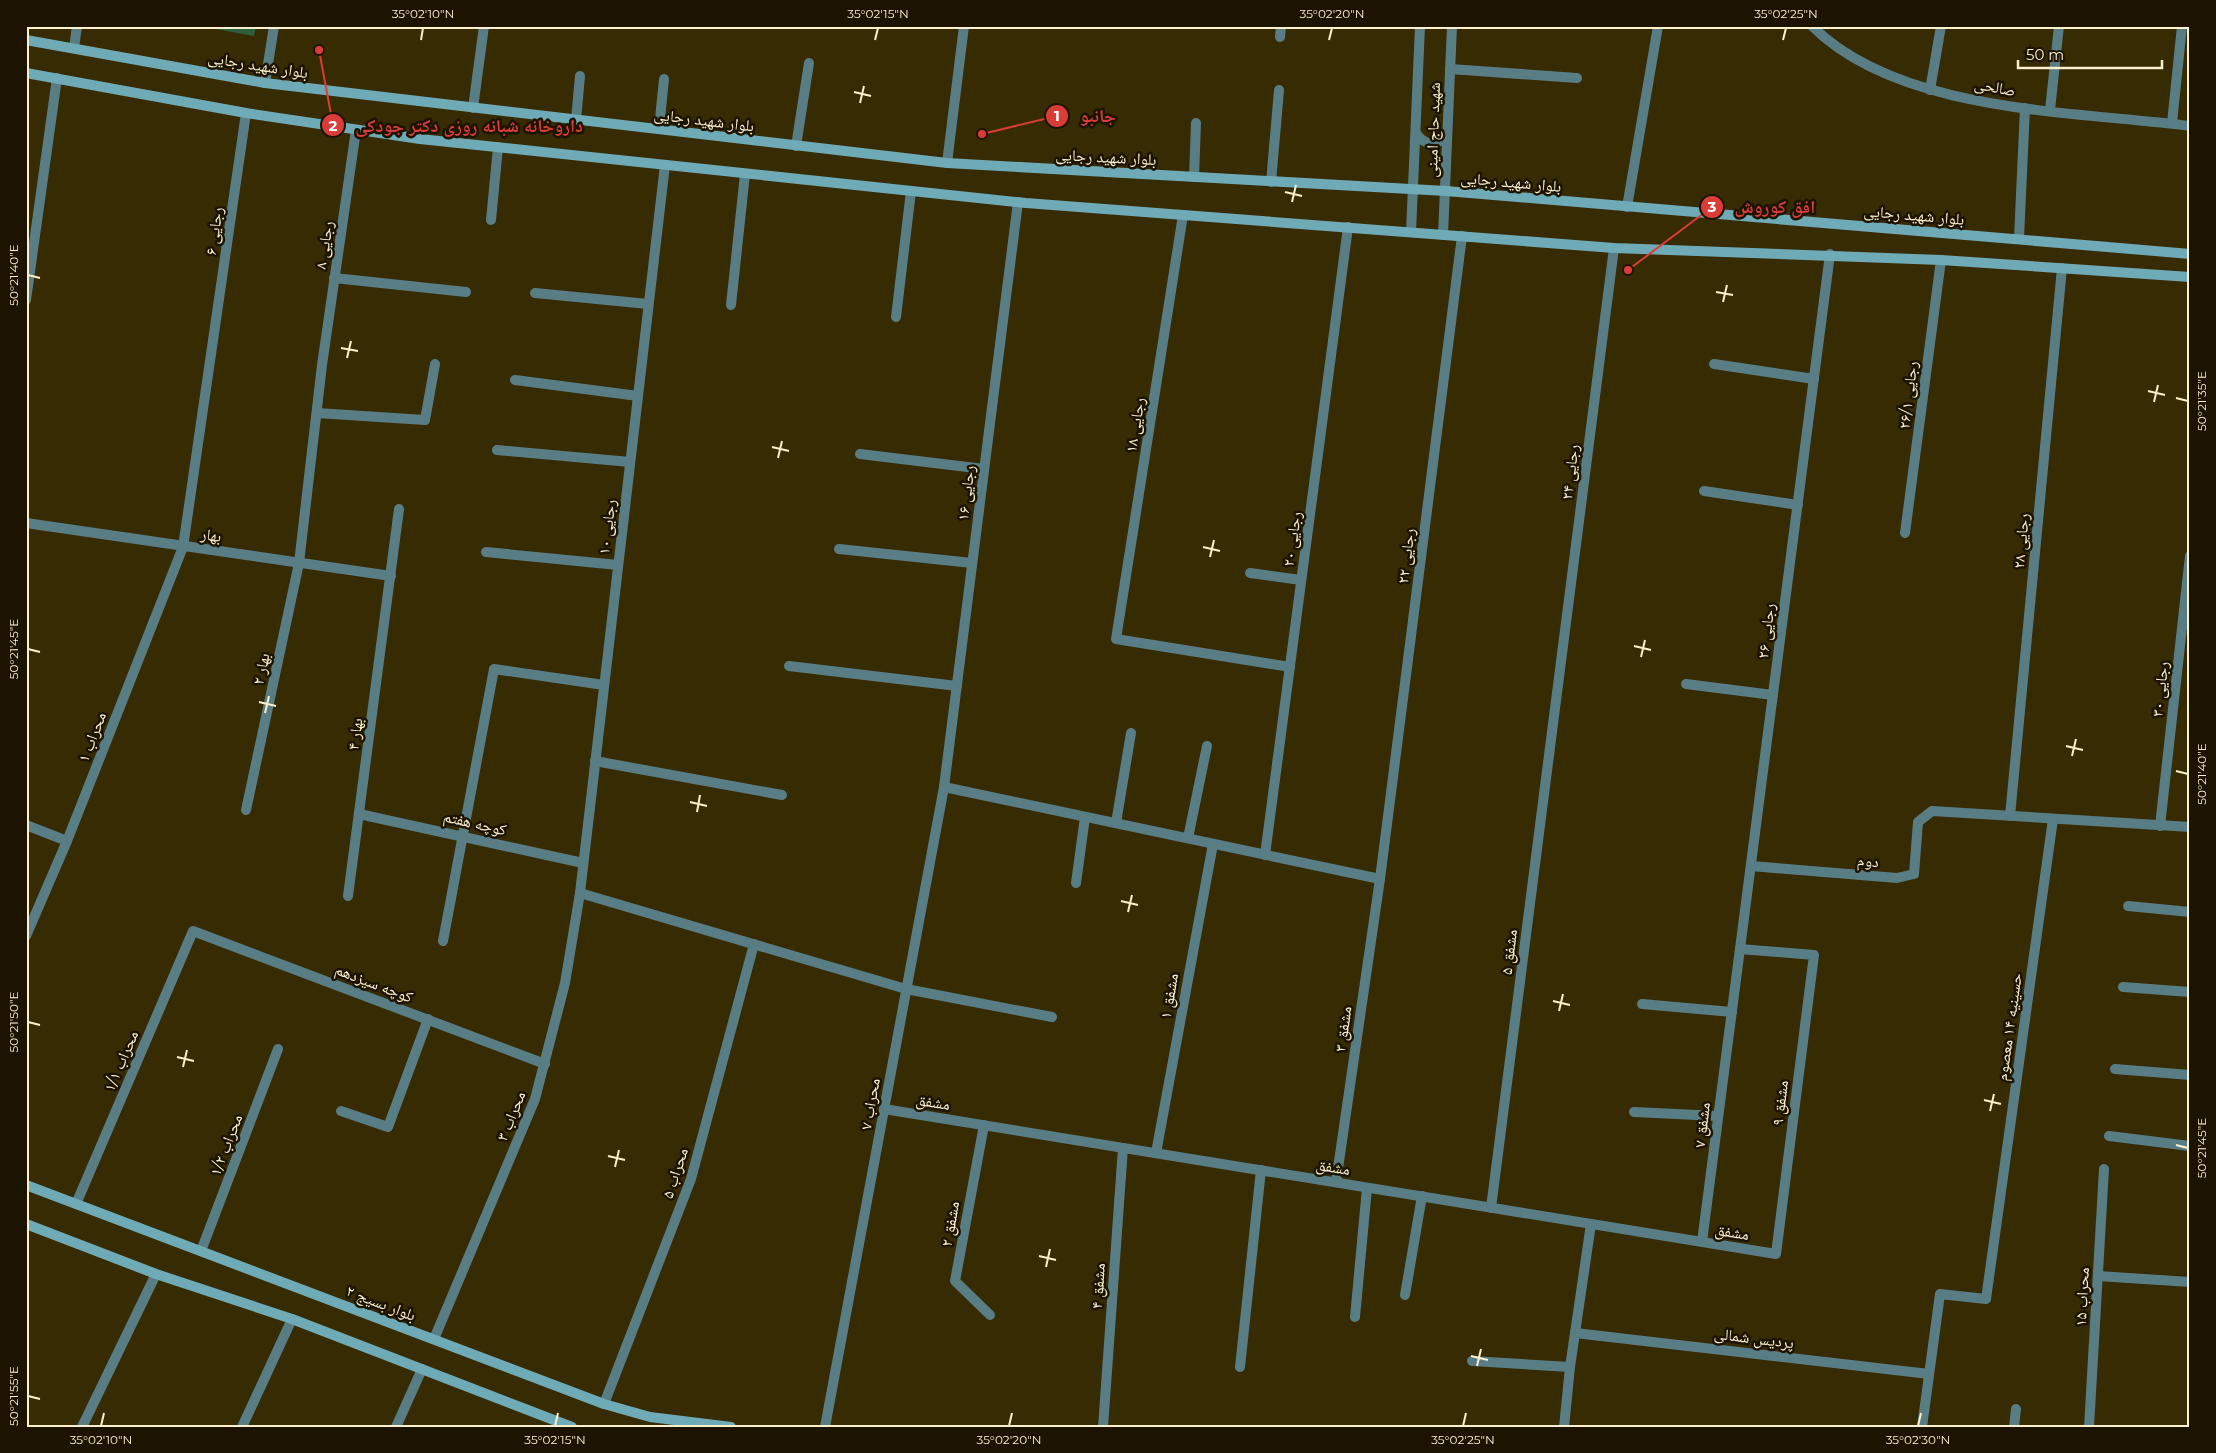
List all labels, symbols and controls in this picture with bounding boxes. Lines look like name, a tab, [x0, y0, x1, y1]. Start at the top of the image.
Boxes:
text: 35°02'10"N	[392, 6, 454, 21]
text: 35°02'15"N	[847, 6, 909, 21]
text: 35°02'20"N	[1300, 6, 1364, 21]
text: 35°02'25"N	[1754, 6, 1818, 21]
scale bar	[2018, 38, 2162, 70]
text: 50 m	[2026, 45, 2064, 64]
street label: بلوار شهید رجایی	[206, 48, 309, 83]
street label: صالحی	[1973, 74, 2017, 101]
street label: شهید حاج امینی	[1422, 82, 1445, 178]
callout: جانبو	[1045, 99, 1125, 132]
street label: بلوار شهید رجایی	[653, 104, 755, 137]
text: جانبو	[1080, 105, 1116, 127]
text: 1	[1054, 106, 1060, 125]
callout: داروخانه شبانه روزی دکتر جودکی	[321, 109, 593, 142]
text: داروخانه شبانه روزی دکتر جودکی	[355, 115, 583, 137]
text: 2	[329, 116, 338, 135]
street label: بلوار شهید رجایی	[1055, 145, 1157, 170]
street label: بلوار شهید رجایی	[1460, 168, 1562, 197]
callout: افق کوروش	[1700, 190, 1826, 223]
text: افق کوروش	[1735, 196, 1815, 218]
text: 3	[1707, 197, 1717, 216]
street label: بلوار شهید رجایی	[1863, 201, 1965, 230]
street label: رجایی ۶	[201, 206, 228, 256]
street label: رجایی ۸	[311, 220, 338, 270]
text: 50°21'40"E	[6, 244, 21, 306]
street label: رجایی ۲۶/۱	[1894, 360, 1923, 430]
text: 50°21'35"E	[2194, 371, 2209, 431]
street label: رجایی ۱۸	[1121, 396, 1150, 454]
street label: رجایی ۲۴	[1557, 443, 1584, 501]
street label: رجایی ۱۶	[953, 464, 980, 522]
street label: رجایی ۱۰	[594, 498, 621, 556]
street label: رجایی ۲۰	[1279, 510, 1306, 568]
street label: رجایی ۲۸	[2009, 513, 2034, 570]
street label: بهار	[198, 524, 223, 546]
street label: رجایی ۲۲	[1393, 527, 1420, 585]
street label: رجایی ۲۶	[1753, 602, 1780, 660]
text: 50°21'45"E	[6, 619, 21, 679]
street label: بهار ۲	[248, 651, 274, 687]
street label: رجایی ۳۰	[2148, 660, 2173, 718]
street label: محراب ۱	[74, 709, 110, 765]
street label: بهار ۴	[343, 717, 367, 751]
text: 50°21'40"E	[2194, 743, 2209, 805]
street label: کوچه هفتم	[441, 807, 509, 841]
street label: دوم	[1856, 851, 1880, 872]
street label: مشفق ۵	[1497, 928, 1522, 976]
street label: کوچه سیزدهم	[332, 959, 416, 1008]
street label: مشفق ۱	[1156, 972, 1183, 1020]
street label: حسینیه ۱۴ معصوم	[1992, 972, 2027, 1082]
text: 50°21'50"E	[6, 991, 21, 1053]
street label: مشفق ۳	[1330, 1005, 1357, 1053]
street label: محراب ۱/۱	[100, 1028, 142, 1094]
street label: محراب ۷	[856, 1077, 884, 1131]
street label: مشفق ۹	[1768, 1079, 1793, 1127]
street label: محراب ۳	[492, 1088, 530, 1144]
street label: مشفق	[914, 1090, 951, 1115]
street label: مشفق ۷	[1690, 1101, 1715, 1149]
street label: محراب ۱/۲	[206, 1111, 246, 1179]
text: 50°21'45"E	[2194, 1118, 2209, 1178]
street label: محراب ۵	[658, 1145, 692, 1201]
street label: مشفق	[1314, 1155, 1351, 1180]
street label: مشفق ۲	[937, 1200, 964, 1248]
street label: مشفق	[1713, 1220, 1750, 1245]
street label: مشفق ۴	[1087, 1263, 1110, 1310]
street label: محراب ۱۵	[2071, 1267, 2093, 1327]
street label: بلوار بسیج ۲	[343, 1281, 418, 1326]
street label: پردیس شمالی	[1713, 1324, 1795, 1353]
text: 50°21'55"E	[6, 1366, 21, 1426]
text: 35°02'10"N	[70, 1432, 132, 1447]
text: 35°02'15"N	[524, 1432, 586, 1447]
text: 35°02'20"N	[977, 1432, 1041, 1447]
text: 35°02'25"N	[1431, 1432, 1495, 1447]
text: 35°02'30"N	[1886, 1432, 1950, 1447]

